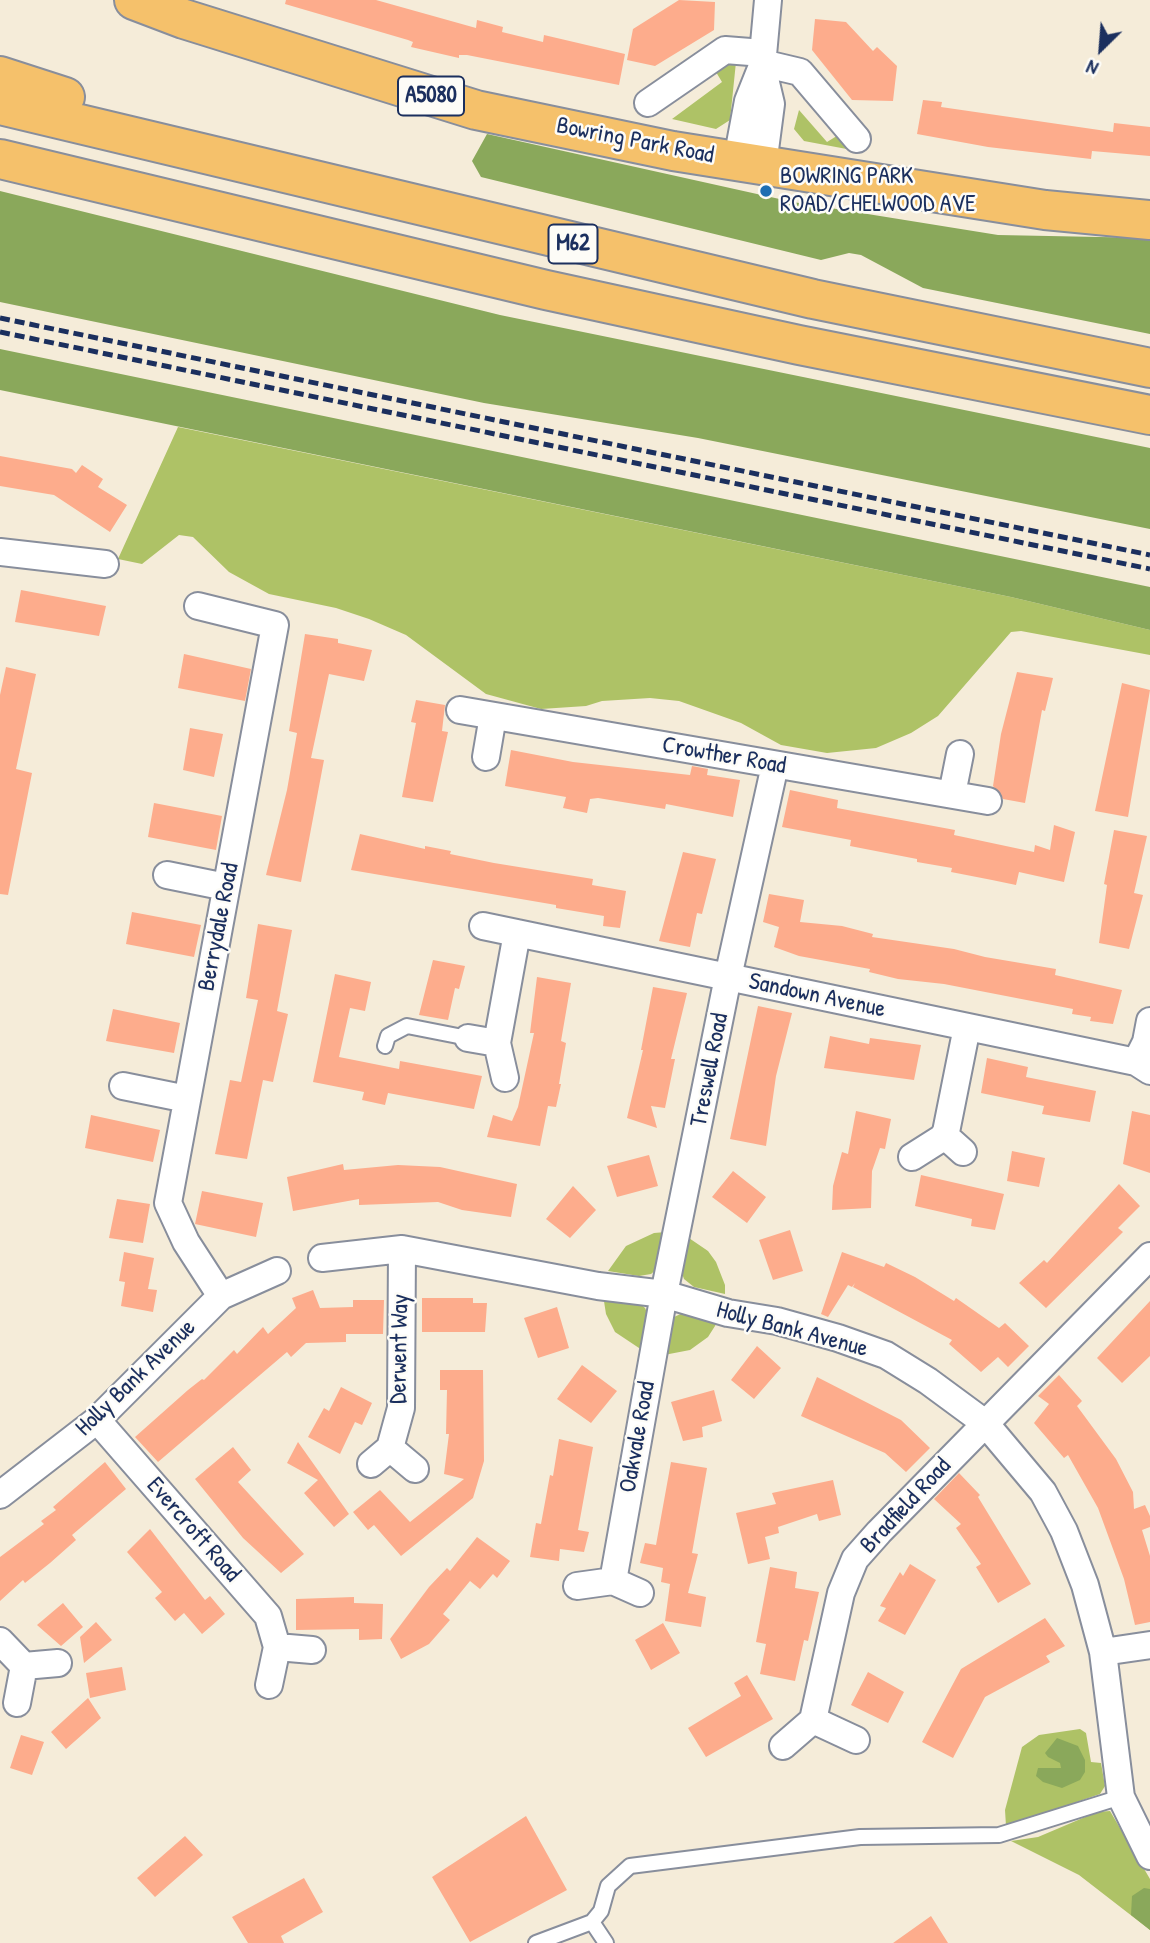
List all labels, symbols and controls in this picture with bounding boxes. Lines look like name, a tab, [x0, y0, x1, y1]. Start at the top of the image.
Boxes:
north arrow	[1066, 14, 1136, 84]
text: N	[1082, 54, 1102, 82]
road number: A5080	[398, 76, 464, 116]
street label: Bowring Park Road	[554, 112, 716, 170]
place label: BOWRING PARK ROAD/CHELWOOD AVE	[780, 163, 976, 219]
marker: BOWRING PARK ROAD/CHELWOOD AVE	[758, 183, 774, 199]
road number: M62	[548, 224, 598, 264]
street label: Crowther Road	[660, 731, 788, 781]
street label: Berrydale Road	[192, 860, 246, 994]
street label: Sandown Avenue	[746, 968, 888, 1024]
street label: Treswell Road	[685, 1011, 735, 1129]
street label: Derwent Way	[385, 1294, 415, 1404]
street label: Holly Bank Avenue	[713, 1296, 871, 1364]
street label: Holly Bank Avenue	[70, 1314, 202, 1442]
street label: Oakvale Road	[614, 1379, 662, 1495]
street label: Bradfield Road	[855, 1452, 957, 1560]
street label: Evercroft Road	[140, 1472, 246, 1588]

